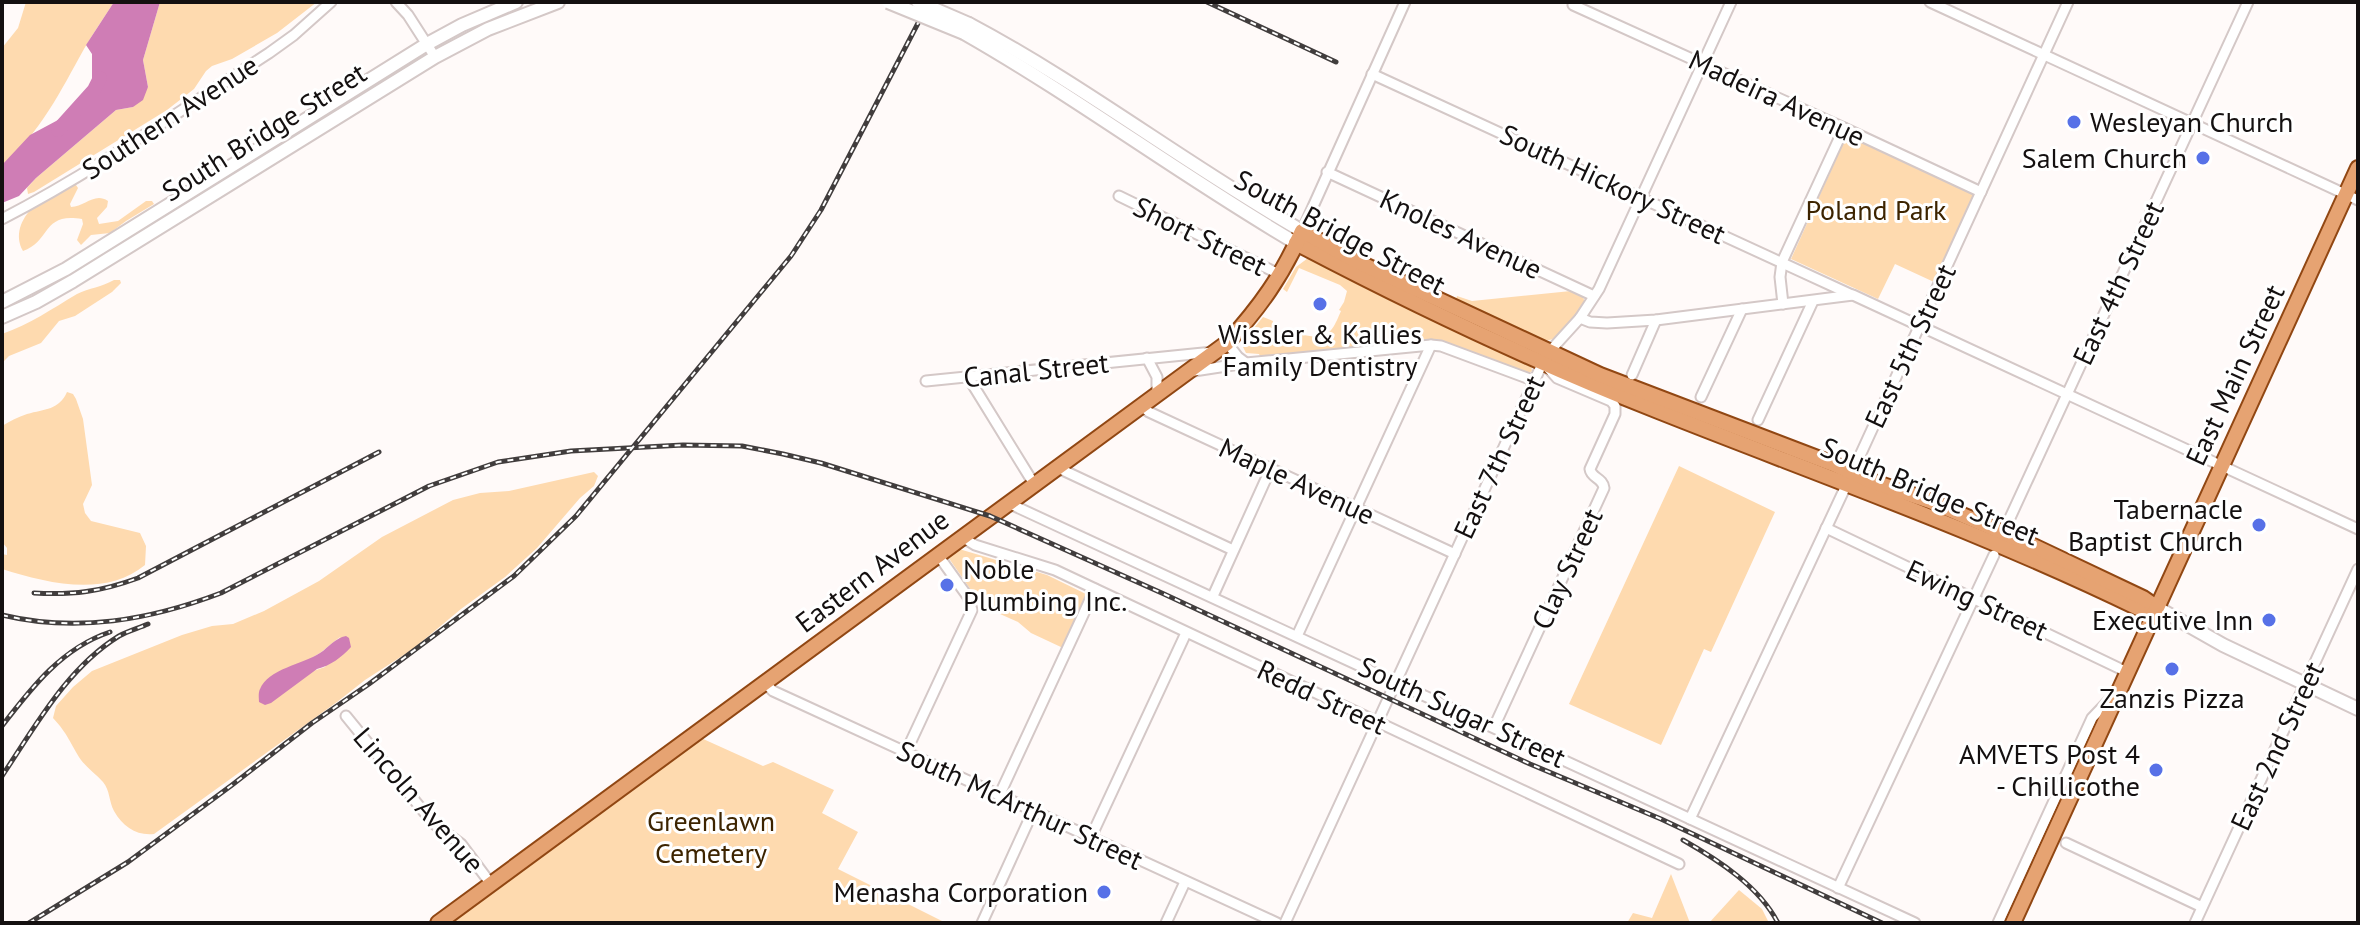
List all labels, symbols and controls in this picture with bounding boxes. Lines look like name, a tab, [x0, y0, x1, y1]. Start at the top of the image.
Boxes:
street label: Madeira Avenue	[1683, 41, 1871, 155]
street label: Southern Avenue	[75, 46, 265, 187]
street label: South Bridge Street	[155, 54, 373, 209]
place label: Wesleyan Church	[2090, 103, 2293, 140]
marker: Wesleyan Church	[2065, 113, 2083, 131]
street label: South Hickory Street	[1494, 115, 1732, 252]
place label: Salem Church	[2022, 139, 2187, 176]
marker: Salem Church	[2194, 149, 2212, 167]
street label: South Bridge Street	[1228, 160, 1453, 303]
street label: Knoles Avenue	[1374, 180, 1548, 287]
street label: Short Street	[1127, 187, 1274, 284]
park label: Poland Park	[1805, 191, 1947, 228]
street label: East 4th Street	[2063, 194, 2172, 371]
street label: East 5th Street	[1855, 257, 1964, 434]
street label: East Main Street	[2176, 278, 2293, 471]
marker: Wissler & Kallies Family Dentistry	[1311, 295, 1329, 313]
place label: Wissler & Kallies Family Dentistry	[1218, 315, 1422, 384]
street label: Canal Street	[962, 343, 1111, 396]
street label: East 7th Street	[1445, 369, 1553, 544]
street label: Maple Avenue	[1213, 428, 1381, 533]
street label: South Bridge Street	[1815, 428, 2046, 553]
place label: Tabernacle Baptist Church	[2068, 490, 2243, 559]
street label: Eastern Avenue	[788, 501, 956, 640]
street label: Clay Street	[1523, 502, 1611, 635]
marker: Tabernacle Baptist Church	[2250, 516, 2268, 534]
place label: Noble Plumbing Inc.	[963, 550, 1127, 619]
street label: Ewing Street	[1900, 551, 2055, 649]
marker: Noble Plumbing Inc.	[938, 576, 956, 594]
place label: Executive Inn	[2092, 601, 2253, 638]
marker: Executive Inn	[2260, 611, 2278, 629]
street label: South Sugar Street	[1353, 647, 1572, 776]
street label: Redd Street	[1252, 650, 1393, 743]
street label: East 2nd Street	[2221, 655, 2332, 836]
marker: Zanzis Pizza	[2163, 660, 2181, 678]
place label: Zanzis Pizza	[2099, 679, 2245, 716]
street label: Lincoln Avenue	[346, 719, 493, 880]
street label: South McArthur Street	[891, 731, 1150, 878]
place label: AMVETS Post 4 - Chillicothe	[1959, 735, 2140, 804]
marker: AMVETS Post 4 - Chillicothe	[2147, 761, 2165, 779]
park label: Greenlawn Cemetery	[647, 802, 775, 871]
place label: Menasha Corporation	[834, 873, 1088, 910]
marker: Menasha Corporation	[1095, 883, 1113, 901]

